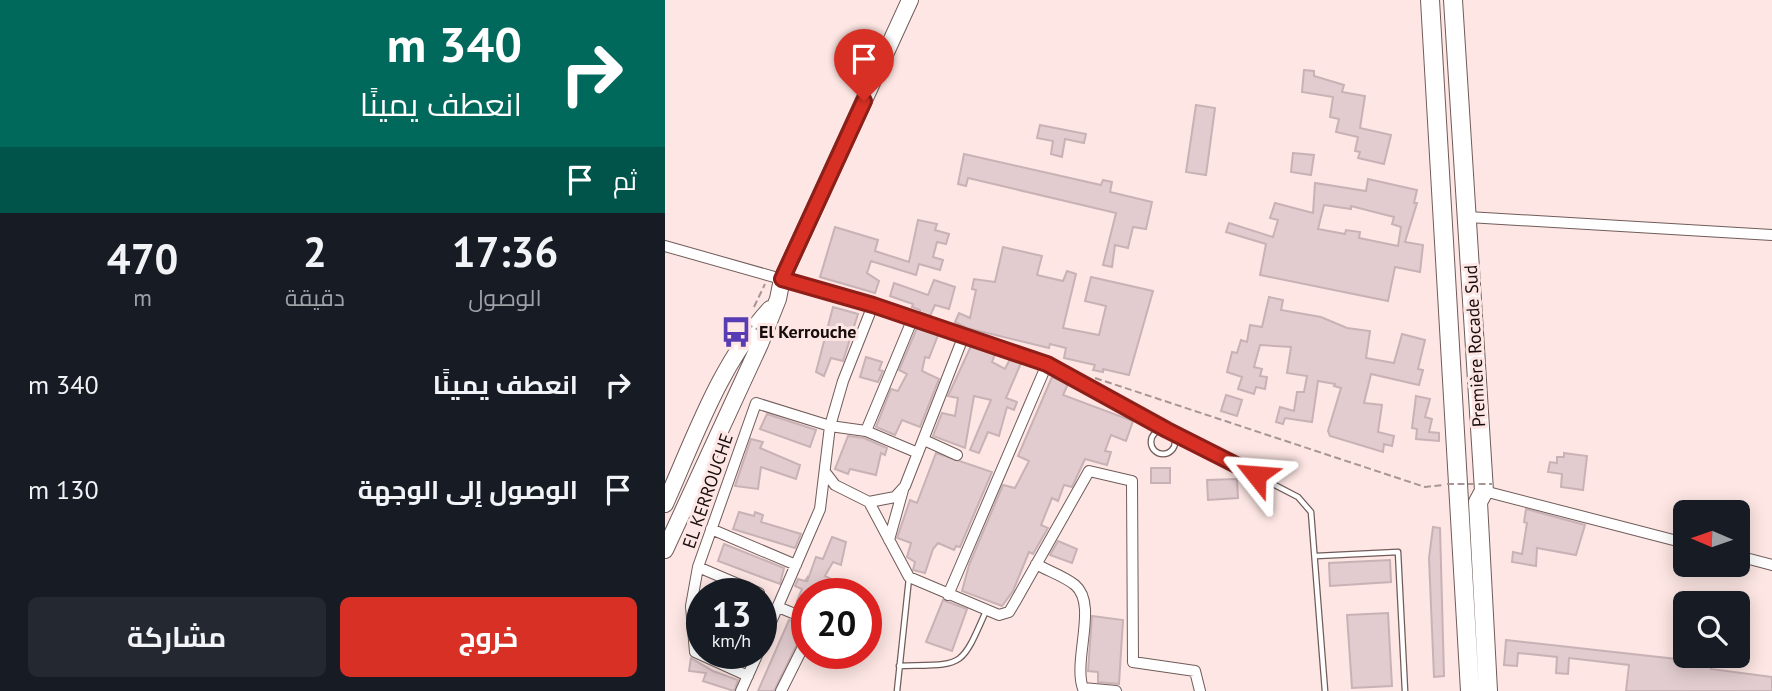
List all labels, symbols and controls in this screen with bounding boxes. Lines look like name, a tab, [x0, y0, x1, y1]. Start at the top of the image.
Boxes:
text: 340 m	[387, 12, 522, 76]
icon: right	[546, 28, 637, 119]
pin	[834, 29, 894, 101]
icon: arrive	[845, 40, 883, 78]
text: انعطف يمينًا	[360, 83, 522, 125]
icon: arrive	[561, 161, 599, 199]
text: ثم	[613, 164, 637, 197]
text: 2	[303, 224, 327, 279]
text: 17:36	[452, 224, 558, 279]
text: 470	[107, 231, 178, 286]
street label: Première Rocade Sud	[1459, 264, 1490, 428]
text: m	[133, 283, 152, 312]
text: دقيقة	[285, 283, 345, 312]
text: الوصول	[468, 283, 542, 312]
bus stop icon: El Kerrouche	[719, 315, 753, 349]
place label: El Kerrouche	[759, 320, 856, 343]
icon: right	[599, 366, 637, 404]
text: 340 m	[28, 368, 99, 401]
text: انعطف يمينًا	[433, 368, 578, 401]
street label: EL KERROUCHE	[677, 430, 738, 551]
position arrow	[1219, 438, 1293, 512]
icon: arrive	[599, 471, 637, 509]
text: 130 m	[28, 473, 99, 506]
text: الوصول إلى الوجهة	[358, 473, 578, 506]
north arrow	[1673, 500, 1750, 578]
map controls	[1673, 500, 1750, 668]
speed limit sign: 20	[791, 578, 882, 669]
text: 13	[712, 591, 751, 637]
button: search	[1673, 591, 1750, 668]
button: مشاركة	[28, 597, 326, 677]
button: خروج	[340, 597, 637, 677]
text: km/h	[712, 629, 751, 652]

